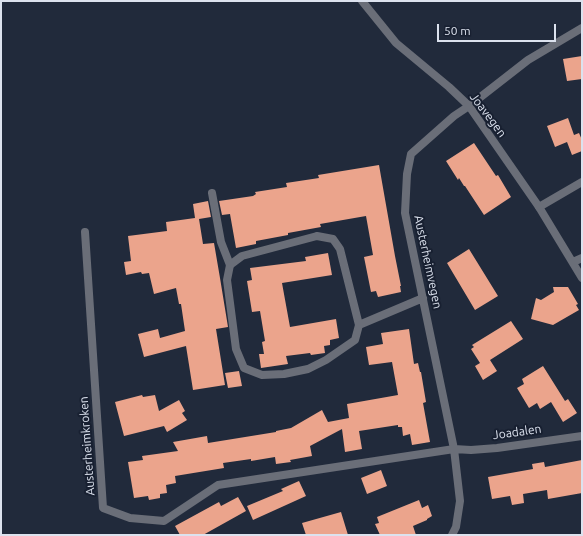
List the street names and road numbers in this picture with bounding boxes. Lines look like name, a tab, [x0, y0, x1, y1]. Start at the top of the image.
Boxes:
street label: Joavegen	[467, 90, 509, 140]
street label: Austerheimvegen	[411, 214, 445, 310]
street label: Austerheimkroken	[76, 396, 98, 496]
street label: Joadalen	[492, 421, 542, 443]

